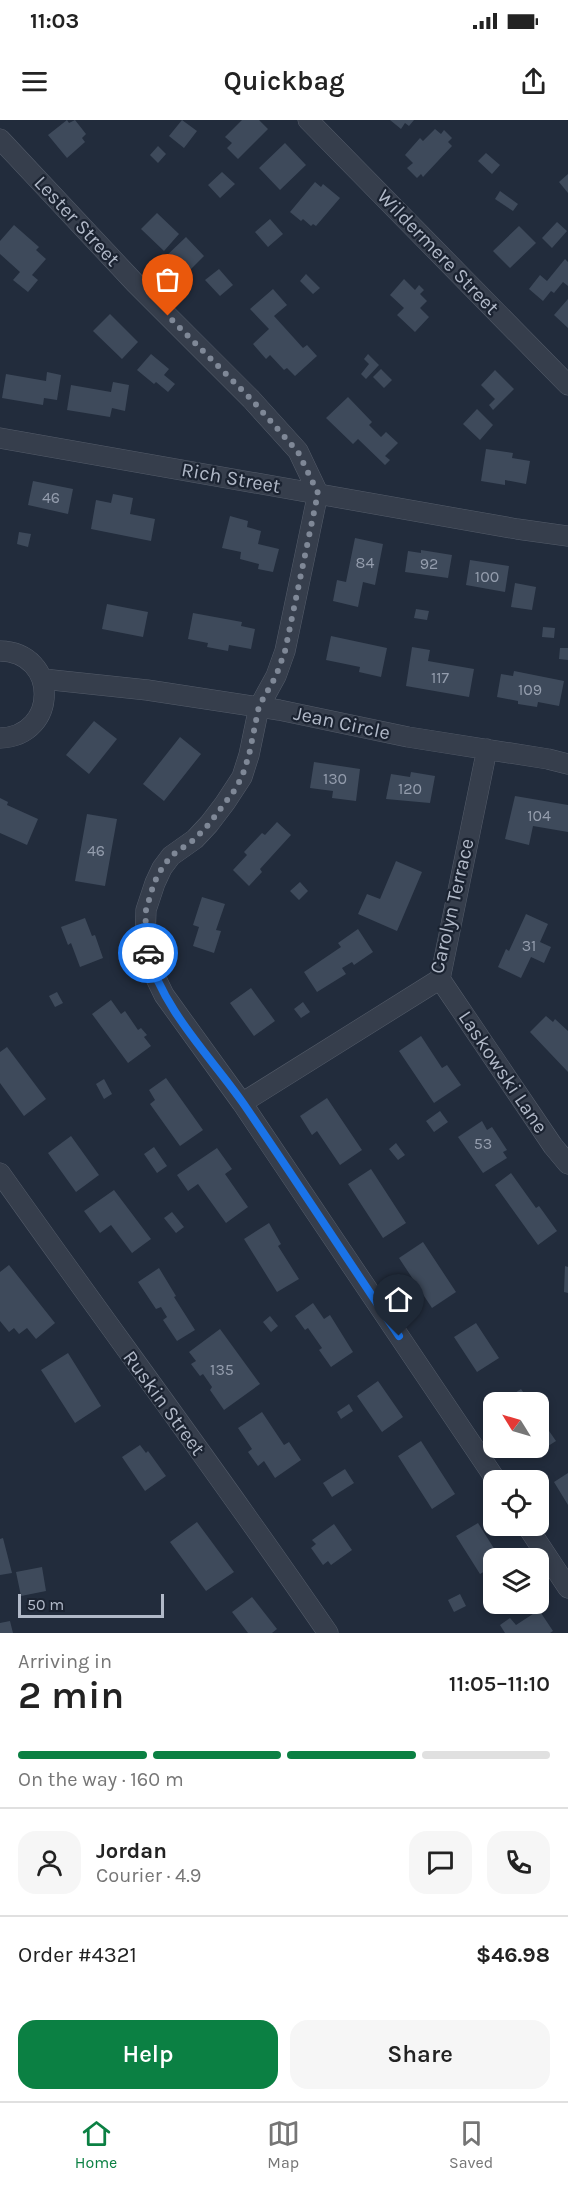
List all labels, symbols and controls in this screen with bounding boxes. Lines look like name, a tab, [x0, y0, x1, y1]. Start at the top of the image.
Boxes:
text: 11:03	[30, 8, 79, 34]
icon: menu	[18, 65, 51, 98]
text: Quickbag	[223, 65, 345, 97]
icon: share	[517, 65, 550, 98]
street label: Lester Street	[29, 171, 125, 271]
street label: Wildermere Street	[372, 185, 504, 320]
pin	[142, 254, 193, 316]
icon: bag	[151, 263, 184, 296]
street label: Rich Street	[180, 458, 283, 498]
house number: 46	[42, 488, 60, 507]
house number: 84	[356, 553, 374, 572]
house number: 92	[420, 554, 438, 573]
house number: 100	[475, 567, 499, 586]
house number: 117	[431, 668, 450, 687]
house number: 109	[518, 680, 542, 699]
street label: Jean Circle	[292, 702, 392, 744]
house number: 130	[323, 769, 347, 788]
house number: 120	[398, 779, 422, 798]
house number: 104	[527, 806, 551, 825]
street label: Carolyn Terrace	[425, 836, 479, 976]
house number: 46	[87, 841, 105, 860]
courier	[118, 923, 178, 983]
house number: 31	[522, 936, 536, 955]
icon: car	[132, 937, 165, 970]
street label: Laskowski Lane	[454, 1006, 552, 1138]
house number: 53	[474, 1134, 492, 1153]
pin	[373, 1274, 424, 1336]
icon: home	[382, 1283, 415, 1316]
street label: Ruskin Street	[118, 1346, 210, 1460]
house number: 135	[210, 1360, 234, 1379]
north arrow	[483, 1392, 549, 1458]
map controls	[483, 1392, 549, 1614]
button: locate	[483, 1470, 549, 1536]
button: layers	[483, 1548, 549, 1614]
scale bar	[18, 1591, 164, 1618]
text: 50 m	[27, 1595, 64, 1614]
text: Arriving in	[18, 1650, 112, 1673]
text: 11:05–11:10	[449, 1671, 550, 1697]
text: 2 min	[18, 1672, 124, 1718]
text: On the way · 160 m	[18, 1768, 184, 1791]
button: person	[18, 1831, 81, 1894]
button: chat	[409, 1831, 472, 1894]
button: phone	[487, 1831, 550, 1894]
text: Jordan	[96, 1838, 167, 1864]
text: Courier · 4.9	[96, 1864, 201, 1887]
text: Order #4321	[18, 1942, 137, 1968]
text: $46.98	[476, 1942, 550, 1968]
button: Help	[18, 2020, 278, 2089]
button: Share	[290, 2020, 550, 2089]
tab: Home	[75, 2117, 117, 2172]
tab: Map	[267, 2117, 300, 2172]
tab: Saved	[449, 2117, 493, 2172]

